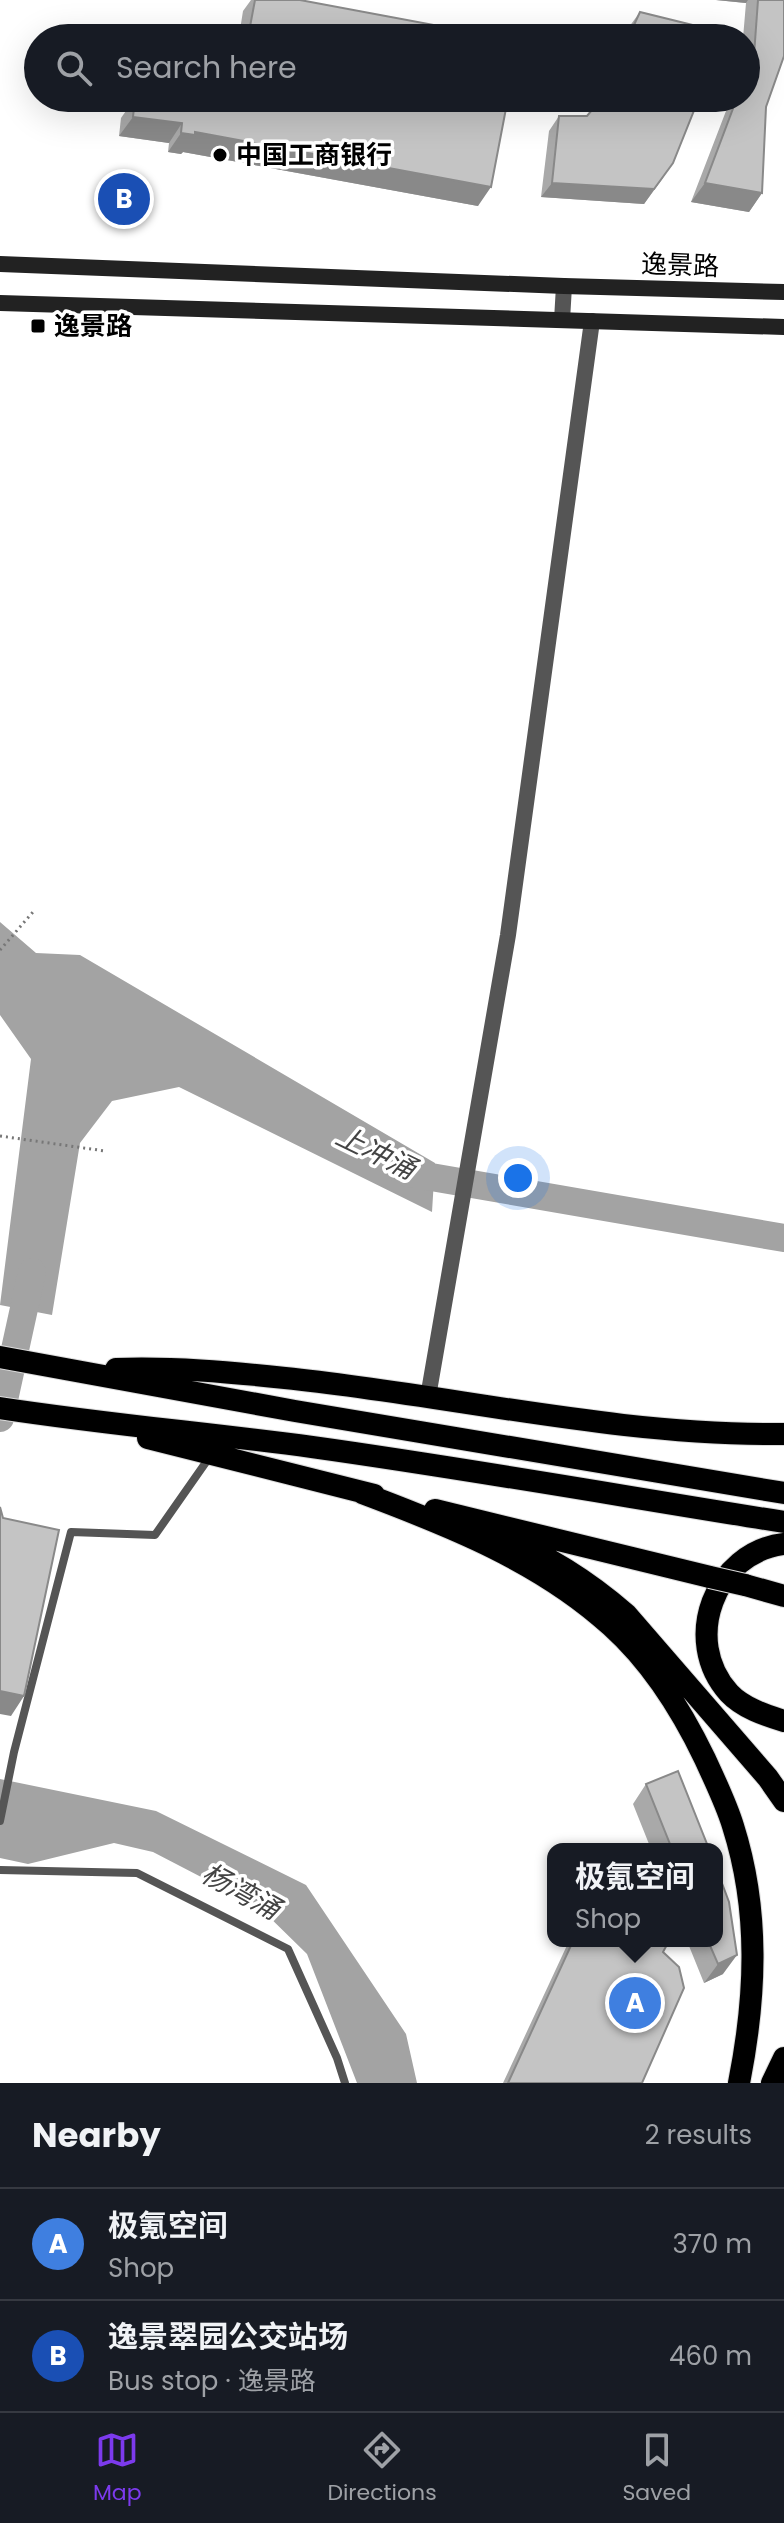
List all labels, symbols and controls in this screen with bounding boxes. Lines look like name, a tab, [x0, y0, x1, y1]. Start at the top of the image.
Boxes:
search box	[24, 24, 760, 112]
icon: search	[52, 46, 96, 90]
text: Search here	[116, 46, 297, 89]
place label: 中国工商银行	[236, 137, 392, 173]
marker: 中国工商银行	[211, 146, 229, 164]
pin: B	[98, 169, 150, 229]
street label: 逸景路	[640, 246, 720, 284]
place label: 逸景路	[54, 308, 132, 344]
marker: 逸景路	[29, 317, 47, 335]
water label: 上冲涌	[329, 1117, 425, 1190]
your location	[498, 1158, 538, 1198]
popup	[547, 1843, 723, 1947]
water label: 杨湾涌	[195, 1854, 290, 1930]
text: 极氪空间	[575, 1855, 695, 1898]
text: Shop	[575, 1901, 641, 1937]
pin: A	[609, 1973, 661, 2033]
text: Nearby	[32, 2111, 161, 2159]
text: 2 results	[645, 2117, 752, 2153]
text: 极氪空间	[108, 2204, 228, 2247]
text: A	[48, 2226, 68, 2262]
text: 370 m	[672, 2226, 752, 2262]
text: Shop	[108, 2250, 174, 2286]
text: 逸景翠园公交站场	[108, 2315, 348, 2358]
text: B	[49, 2338, 67, 2374]
text: 460 m	[669, 2338, 752, 2374]
text: Bus stop · 逸景路	[108, 2363, 316, 2399]
tab: Map	[93, 2428, 142, 2509]
tab: Directions	[327, 2428, 437, 2509]
tab: Saved	[622, 2428, 691, 2509]

